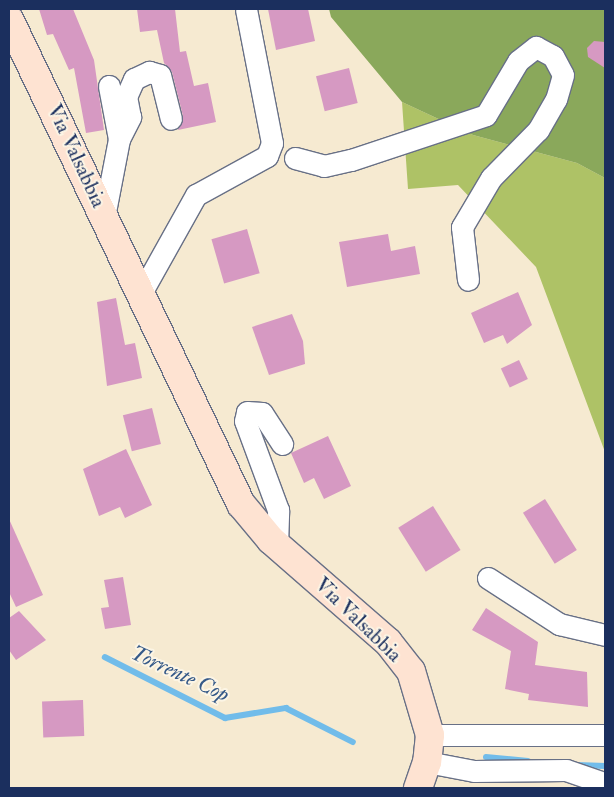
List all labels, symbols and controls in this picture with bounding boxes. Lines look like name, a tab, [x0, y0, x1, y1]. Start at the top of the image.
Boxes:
street label: Via Valsabbia	[41, 100, 111, 212]
street label: Via Valsabbia	[309, 572, 407, 668]
water label: Torrente Cop	[127, 640, 233, 708]

